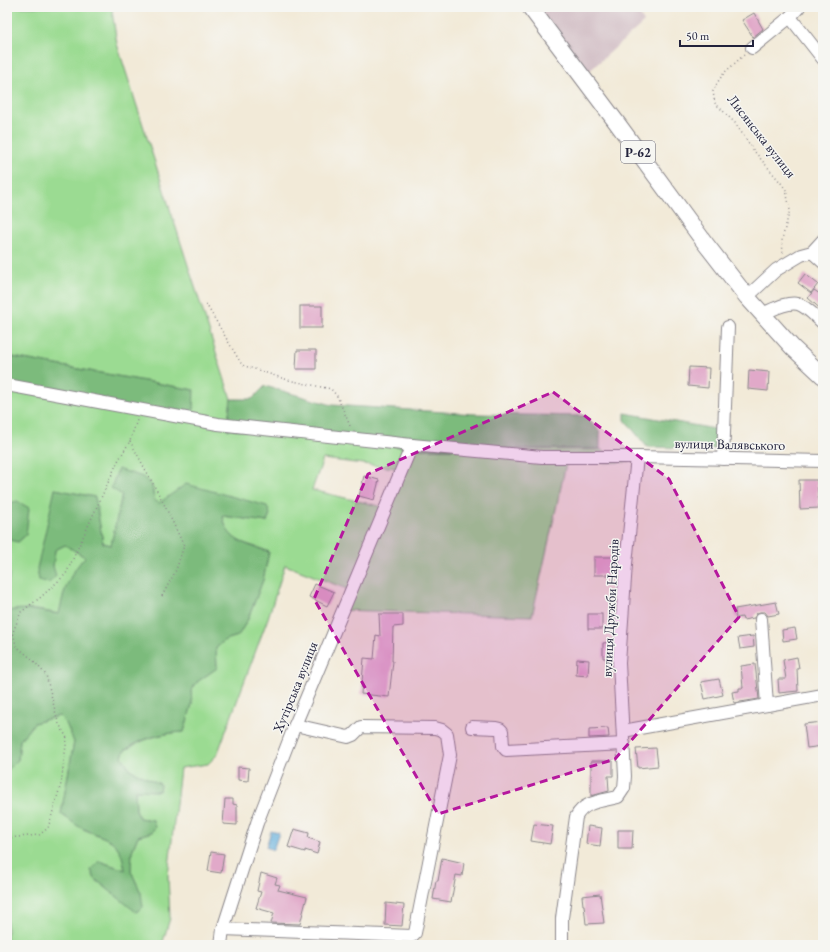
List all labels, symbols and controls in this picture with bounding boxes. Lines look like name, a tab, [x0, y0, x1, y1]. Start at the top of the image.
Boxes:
scale bar	[680, 22, 753, 48]
text: 50 m	[686, 28, 710, 44]
street label: Лисянська вулиця	[724, 91, 800, 181]
road number: Р-62	[621, 141, 655, 163]
street label: вулиця Валявського	[674, 434, 786, 454]
street label: вулиця Дружби Народів	[597, 539, 623, 677]
street label: Хутірська вулиця	[268, 639, 322, 736]

